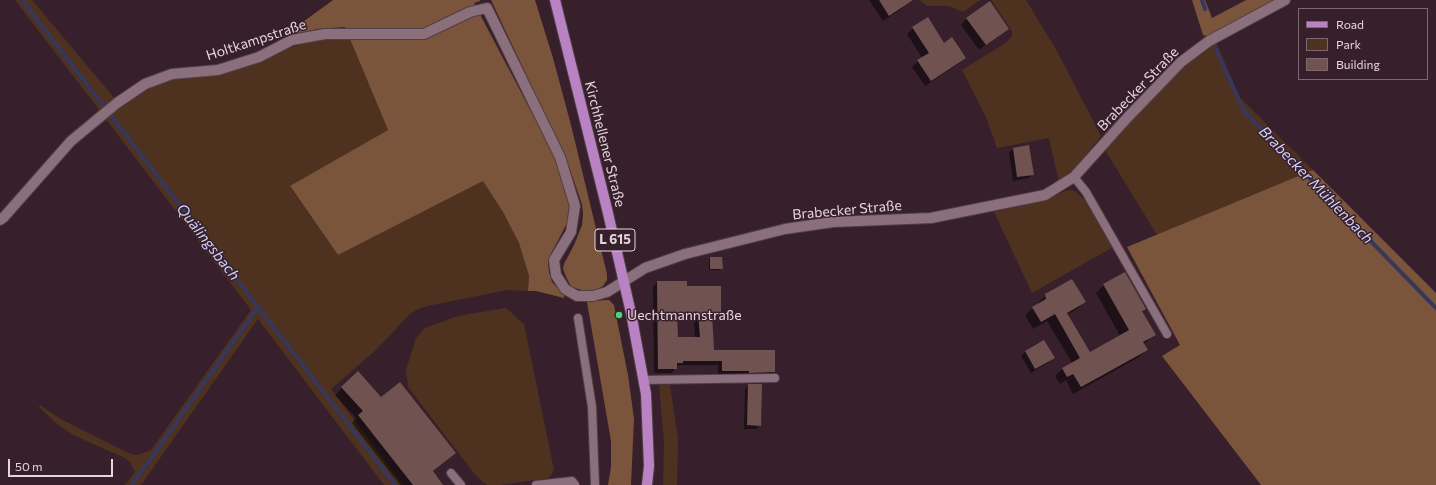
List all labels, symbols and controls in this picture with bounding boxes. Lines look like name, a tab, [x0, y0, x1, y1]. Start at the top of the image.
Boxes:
legend	[1298, 8, 1428, 80]
street label: Holtkampstraße	[204, 16, 308, 64]
text: Road	[1336, 17, 1364, 31]
text: Park	[1336, 37, 1361, 51]
street label: Brabecker Straße	[1094, 44, 1182, 134]
text: Building	[1336, 57, 1380, 71]
street label: Kirchhellener Straße	[581, 79, 629, 209]
water label: Brabecker Mühlenbach	[1255, 122, 1377, 248]
street label: Brabecker Straße	[792, 197, 902, 223]
water label: Quälingsbach	[172, 200, 244, 284]
road number: L 615	[595, 229, 635, 251]
place label: Uechtmannstraße	[627, 307, 742, 323]
marker: Uechtmannstraße	[614, 310, 624, 320]
scale bar	[10, 451, 115, 477]
text: 50 m	[15, 459, 43, 473]

